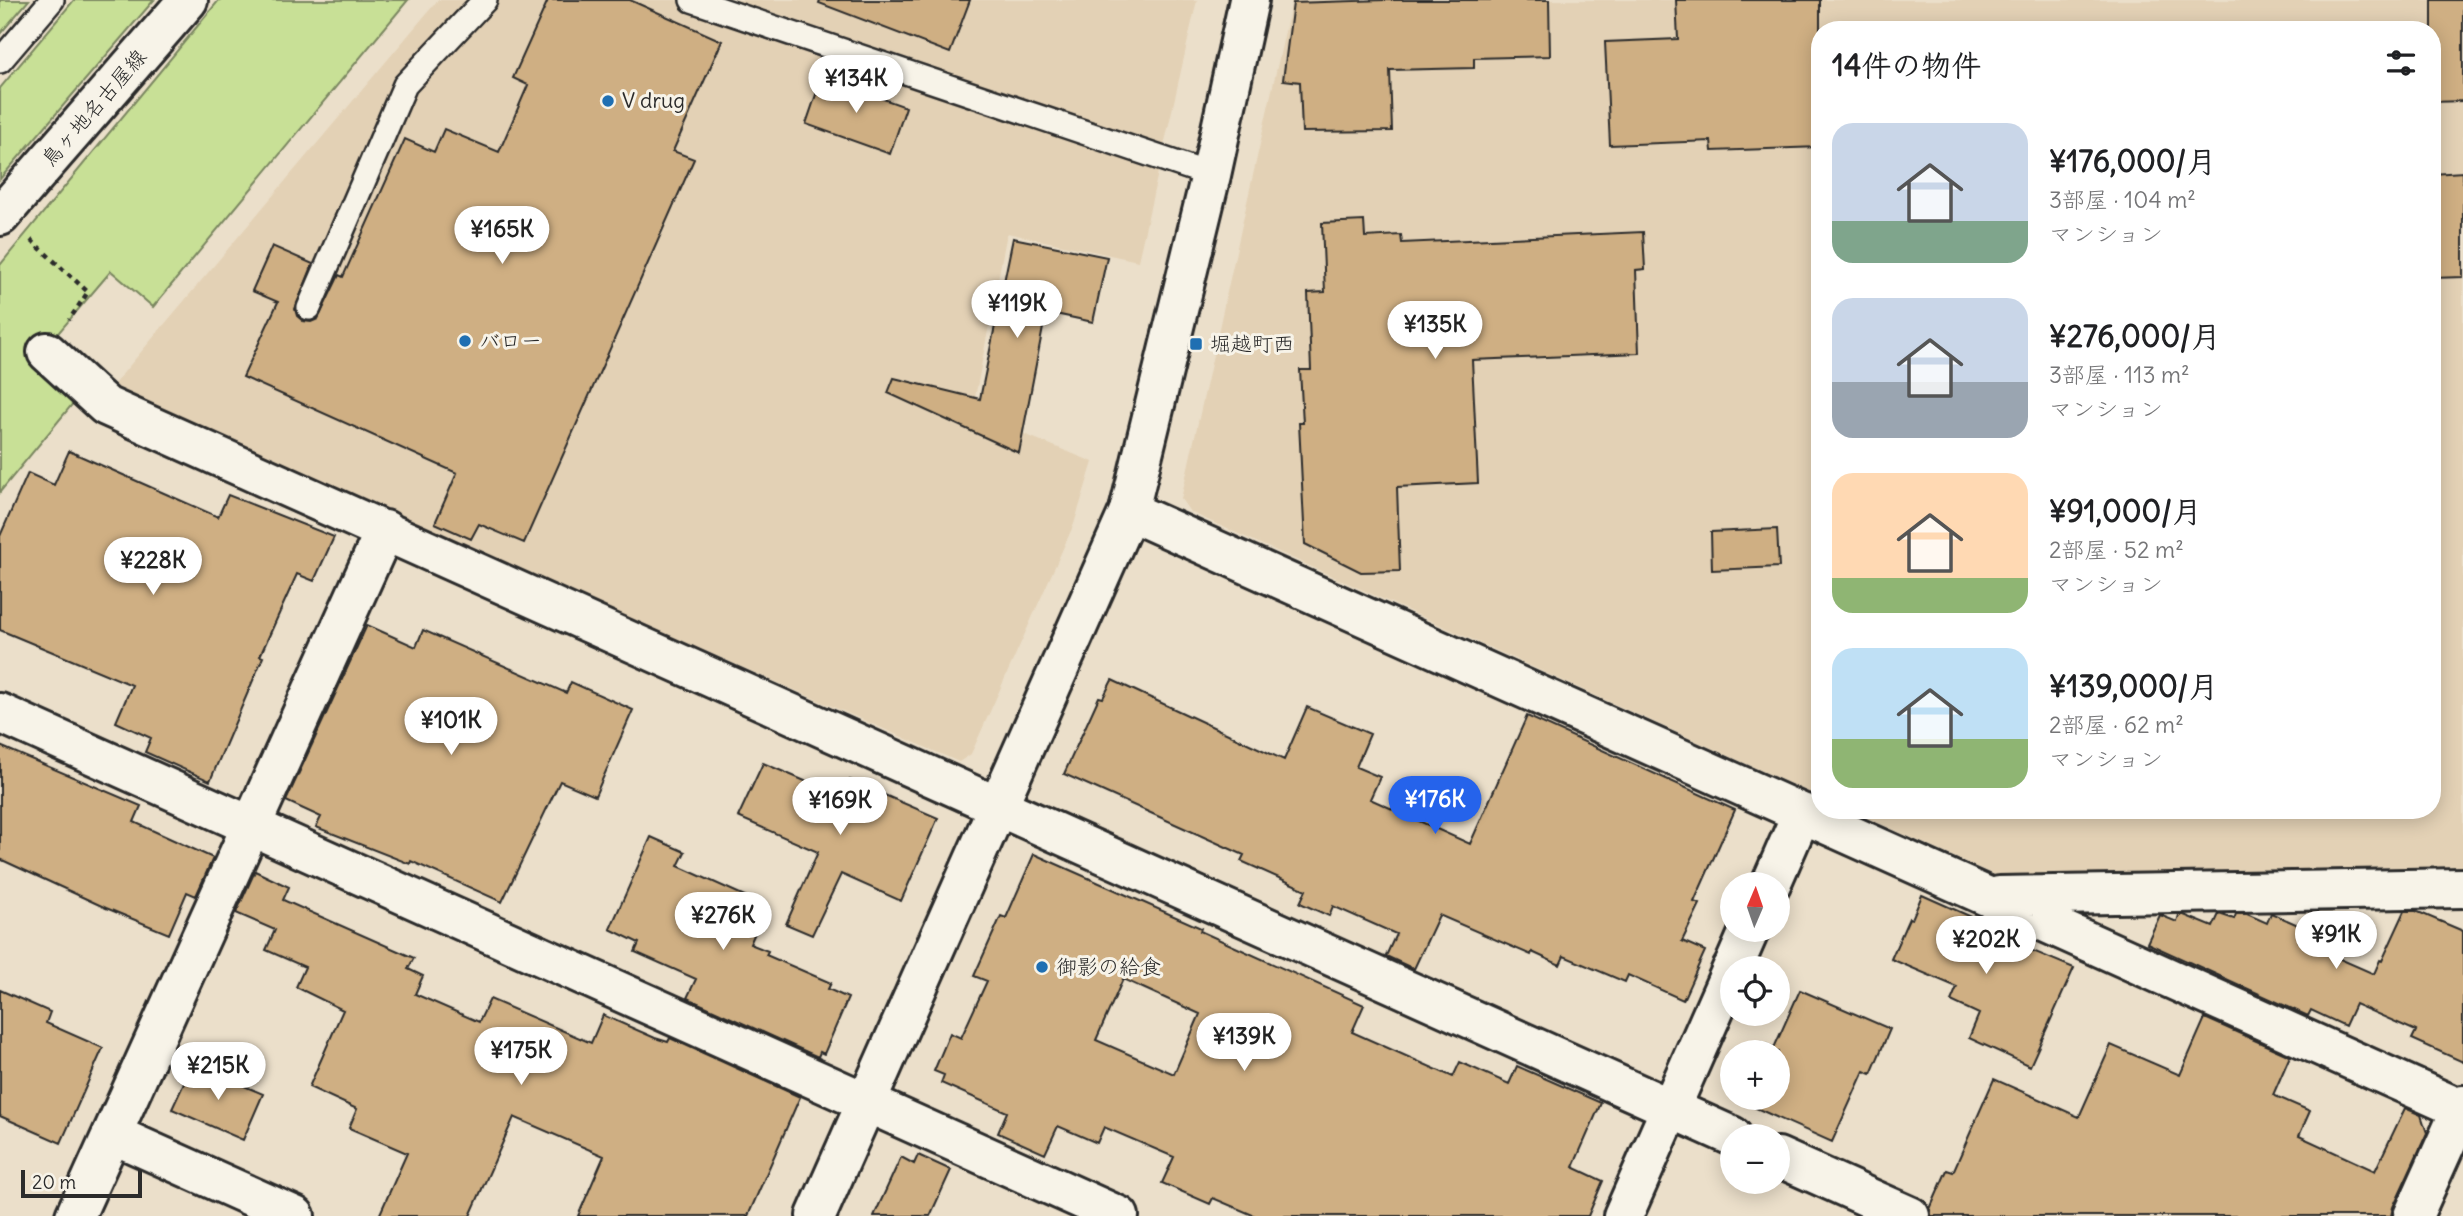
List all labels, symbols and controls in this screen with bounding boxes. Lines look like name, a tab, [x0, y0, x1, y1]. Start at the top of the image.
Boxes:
street label: 鳥ヶ地名古屋線	[35, 43, 152, 172]
icon: filters	[2382, 44, 2420, 82]
text: 14件の物件	[1832, 46, 1981, 84]
pin: ¥134K	[807, 55, 905, 115]
text: ¥134K	[824, 63, 888, 92]
place label: V drug	[622, 87, 685, 114]
marker: V drug	[600, 93, 616, 109]
text: ¥176,000/月	[2049, 142, 2216, 180]
icon: home	[1888, 151, 1972, 235]
text: 3部屋 · 104 m²	[2049, 185, 2196, 214]
pin: ¥165K	[453, 206, 551, 266]
text: ¥165K	[470, 214, 534, 243]
text: マンション	[2049, 219, 2163, 248]
pin: ¥119K	[968, 280, 1066, 340]
text: ¥119K	[987, 288, 1047, 317]
pin: ¥135K	[1386, 302, 1484, 361]
text: ¥135K	[1403, 309, 1467, 338]
text: ¥276,000/月	[2049, 317, 2221, 355]
icon: home	[1888, 326, 1972, 410]
place label: バロー	[479, 327, 542, 354]
place label: 堀越町西	[1210, 330, 1294, 357]
marker: バロー	[457, 333, 473, 349]
marker: 堀越町西	[1188, 336, 1204, 352]
text: 3部屋 · 113 m²	[2049, 360, 2190, 389]
text: マンション	[2049, 394, 2163, 423]
text: ¥91,000/月	[2049, 492, 2202, 530]
icon: home	[1888, 501, 1972, 585]
text: 2部屋 · 52 m²	[2049, 535, 2184, 564]
pin: ¥228K	[104, 538, 202, 597]
text: ¥228K	[120, 545, 186, 574]
text: マンション	[2049, 569, 2163, 598]
text: ¥139,000/月	[2049, 667, 2218, 705]
icon: home	[1888, 676, 1972, 760]
pin: ¥101K	[402, 698, 500, 757]
text: ¥101K	[420, 705, 482, 734]
text: 2部屋 · 62 m²	[2049, 710, 2184, 739]
text: マンション	[2049, 744, 2163, 773]
pin: ¥176K	[1386, 776, 1484, 836]
pin: ¥169K	[791, 778, 889, 837]
text: ¥176K	[1404, 784, 1466, 813]
text: ¥169K	[808, 785, 872, 814]
north arrow	[1720, 872, 1790, 942]
map controls	[1720, 872, 1790, 1194]
pin: ¥276K	[674, 892, 772, 952]
text: ¥276K	[691, 900, 755, 929]
pin: ¥91K	[2295, 912, 2377, 971]
pin: ¥202K	[1937, 916, 2035, 976]
text: ¥91K	[2311, 919, 2361, 948]
text: ¥202K	[1952, 924, 2020, 953]
place label: 御影の給食	[1056, 953, 1161, 980]
button: locate	[1720, 956, 1790, 1026]
marker: 御影の給食	[1034, 959, 1050, 975]
pin: ¥139K	[1195, 1014, 1293, 1073]
text: ¥139K	[1212, 1021, 1276, 1050]
pin: ¥175K	[472, 1028, 570, 1087]
text: ¥175K	[490, 1035, 552, 1064]
button: +	[1720, 1040, 1790, 1110]
pin: ¥215K	[169, 1042, 267, 1102]
text: ¥215K	[187, 1050, 249, 1079]
button: −	[1720, 1124, 1790, 1194]
scale bar	[21, 1167, 142, 1199]
text: 20 m	[32, 1170, 76, 1194]

